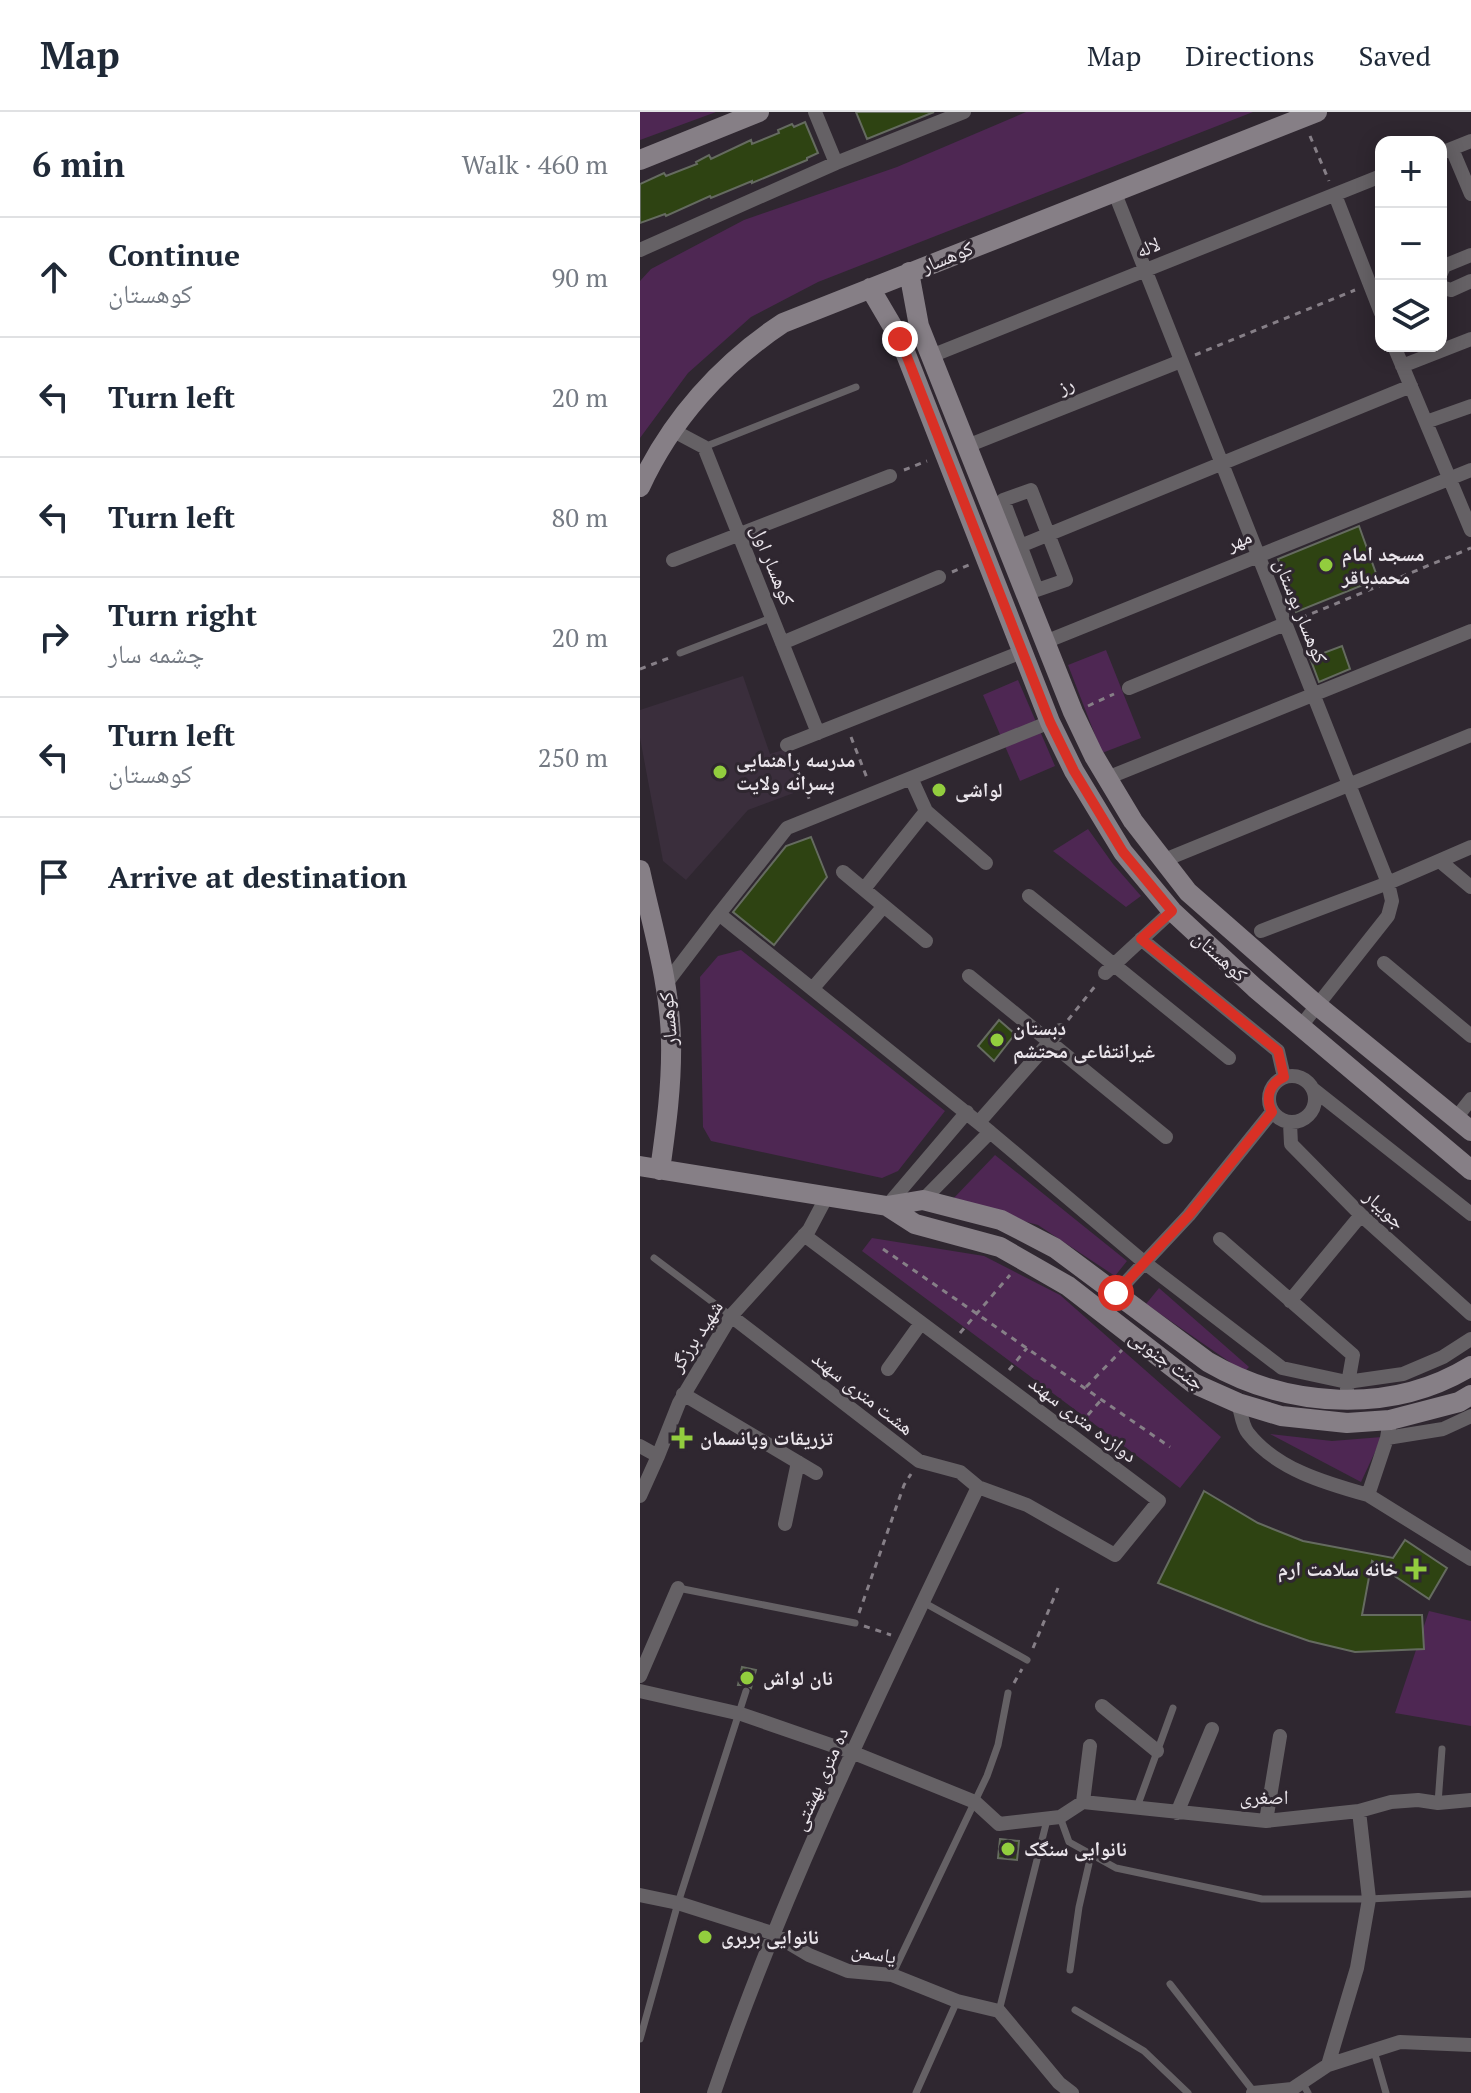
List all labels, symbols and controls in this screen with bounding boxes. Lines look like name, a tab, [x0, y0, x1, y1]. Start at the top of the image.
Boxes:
text: Map	[40, 30, 120, 80]
text: Map	[1087, 37, 1141, 74]
text: Directions	[1185, 37, 1315, 74]
text: Saved	[1359, 37, 1431, 74]
map controls	[1375, 136, 1447, 352]
button: +	[1375, 136, 1447, 208]
text: 6 min	[32, 142, 125, 187]
text: Walk · 460 m	[462, 147, 608, 181]
button: −	[1375, 208, 1447, 280]
street label: لاله	[1132, 230, 1164, 263]
street label: کوهسار	[916, 234, 977, 280]
text: Continue	[108, 235, 240, 275]
icon: ahead	[32, 255, 76, 299]
text: 90 m	[552, 260, 608, 294]
text: کوهستان	[108, 276, 193, 310]
button: layers	[1375, 280, 1447, 352]
route end	[882, 321, 918, 357]
street label: رز	[1053, 369, 1078, 400]
icon: left	[32, 375, 76, 419]
text: Turn left	[108, 377, 235, 417]
text: 20 m	[552, 380, 608, 414]
icon: left	[32, 495, 76, 539]
text: Turn left	[108, 497, 235, 537]
text: 80 m	[552, 500, 608, 534]
street label: کوهسار اول	[745, 520, 802, 609]
street label: مهر	[1221, 522, 1255, 557]
place label: مسجد امام محمدباقر	[1341, 540, 1425, 590]
street label: کوهسار بوستان	[1268, 554, 1335, 667]
marker: مسجد امام محمدباقر	[1317, 556, 1335, 574]
text: Turn right	[108, 595, 257, 635]
icon: right	[32, 615, 76, 659]
text: 20 m	[552, 620, 608, 654]
text: چشمه سار	[108, 636, 204, 670]
text: Turn left	[108, 715, 235, 755]
icon: left	[32, 735, 76, 779]
text: 250 m	[538, 740, 608, 774]
place label: مدرسه راهنمایی پسرانه ولایت	[736, 746, 855, 796]
text: کوهستان	[108, 756, 193, 790]
marker: مدرسه راهنمایی پسرانه ولایت	[711, 763, 729, 781]
place label: لواشی	[955, 776, 1003, 803]
marker: لواشی	[930, 781, 948, 799]
icon: arrive	[32, 855, 76, 899]
text: Arrive at destination	[108, 857, 407, 897]
street label: کوهستان	[1187, 924, 1254, 987]
street label: کوهسار	[652, 991, 683, 1048]
place label: دبستان غیرانتفاعی محتشم	[1013, 1014, 1155, 1065]
marker: دبستان غیرانتفاعی محتشم	[988, 1031, 1006, 1049]
street label: جویبار	[1358, 1182, 1412, 1235]
route start	[1098, 1275, 1134, 1311]
street label: شهید برزگر	[662, 1295, 729, 1377]
street label: جنت جنوبی	[1124, 1323, 1211, 1396]
street label: هشت متری سهند	[807, 1344, 920, 1441]
street label: دوازده متری سهند	[1024, 1369, 1143, 1468]
place label: تزریقات وپانسمان	[700, 1424, 833, 1451]
marker: تزریقات وپانسمان	[671, 1427, 693, 1449]
place label: خانه سلامت ارم	[1278, 1555, 1398, 1583]
marker: خانه سلامت ارم	[1405, 1558, 1427, 1580]
place label: نان لواش	[763, 1664, 833, 1691]
marker: نان لواش	[738, 1669, 756, 1687]
street label: ده متری بهشتی	[785, 1723, 854, 1835]
street label: اصغری	[1239, 1783, 1289, 1810]
place label: نانوایی سنگک	[1024, 1835, 1127, 1862]
marker: نانوایی سنگک	[999, 1840, 1017, 1858]
place label: نانوایی بربری	[721, 1923, 819, 1950]
marker: نانوایی بربری	[696, 1928, 714, 1946]
street label: یاسمن	[850, 1935, 899, 1970]

